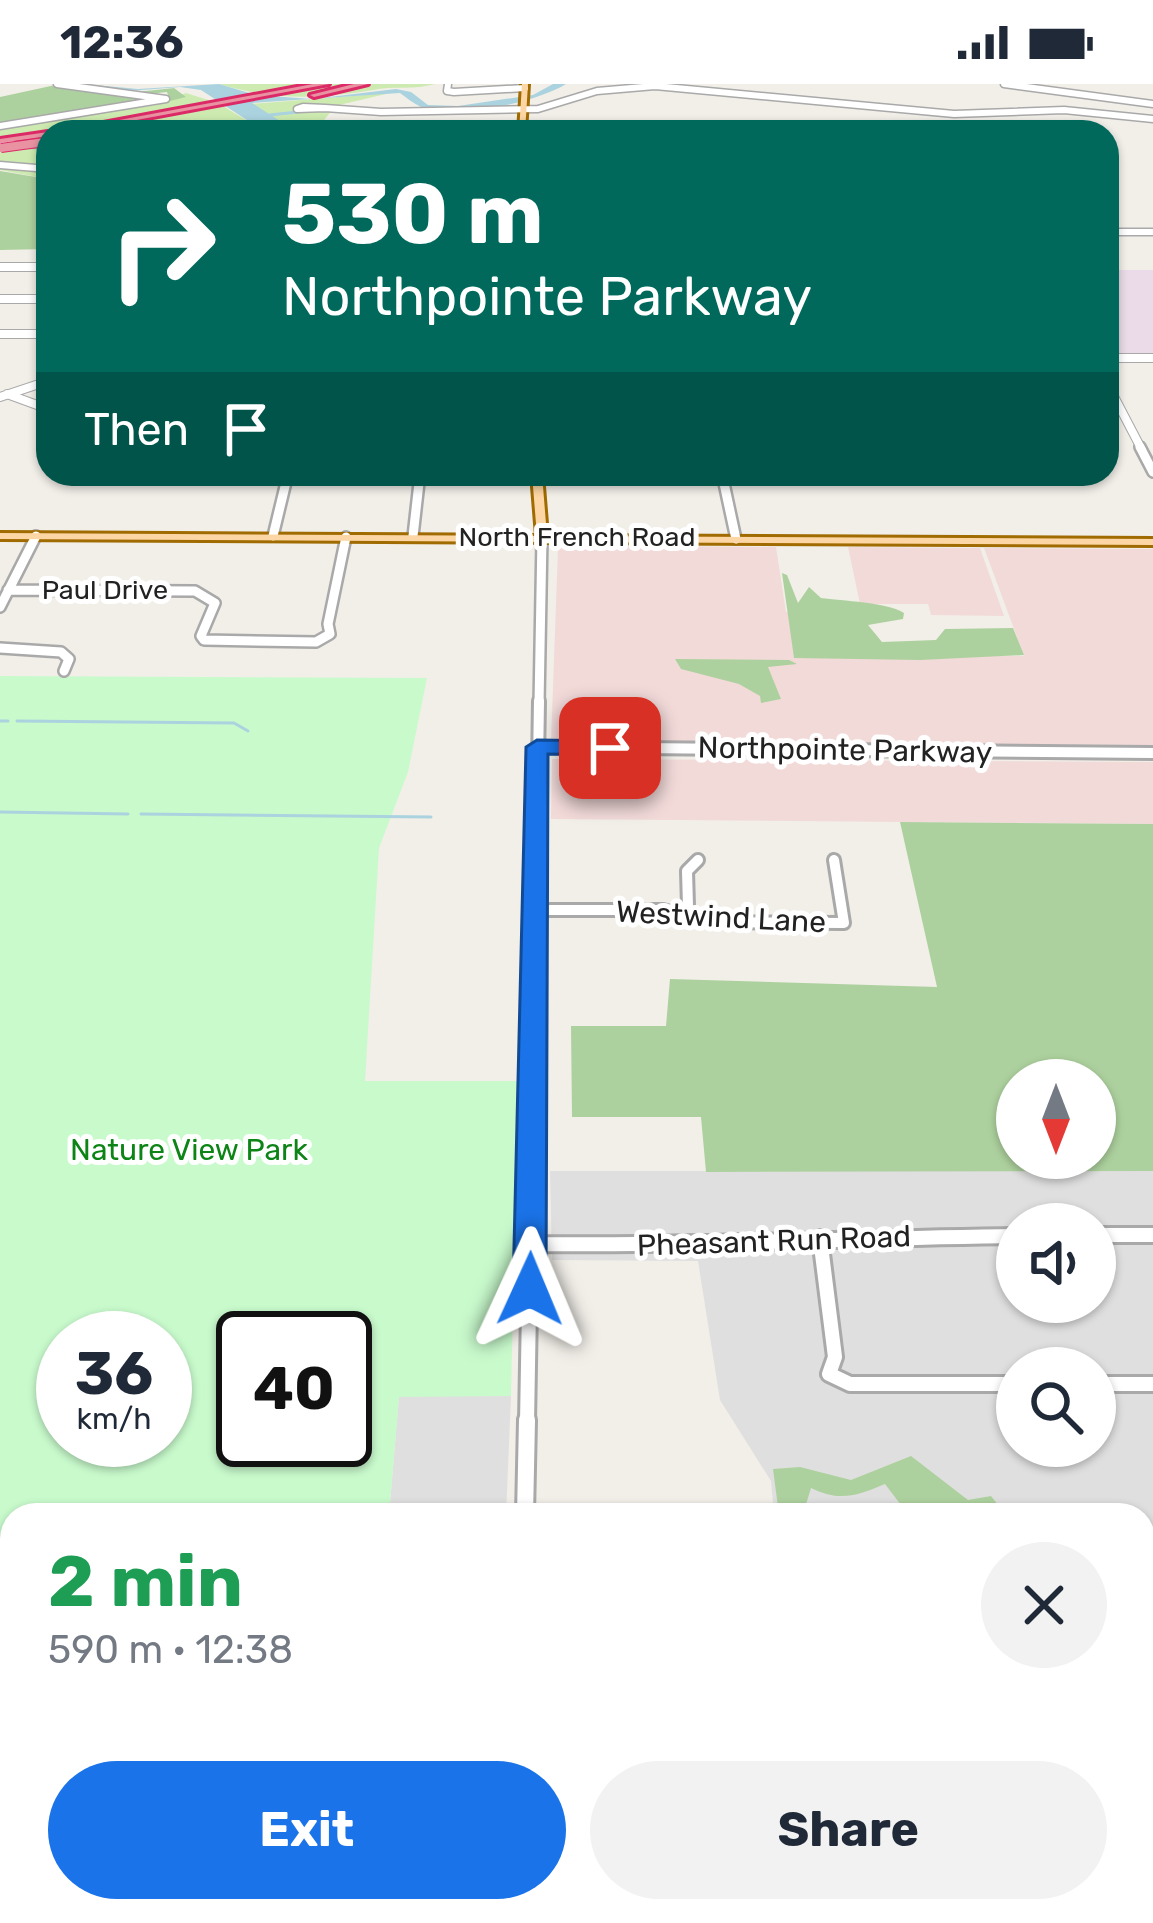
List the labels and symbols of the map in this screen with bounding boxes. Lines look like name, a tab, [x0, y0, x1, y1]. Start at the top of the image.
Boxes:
street label: North French Road	[459, 521, 695, 553]
street label: Paul Drive	[42, 574, 168, 606]
pin	[559, 697, 661, 799]
street label: Northpointe Parkway	[697, 729, 993, 771]
street label: Westwind Lane	[615, 894, 827, 940]
north arrow	[996, 1059, 1116, 1179]
park label: Nature View Park	[70, 1132, 308, 1168]
street label: Pheasant Run Road	[636, 1218, 912, 1264]
position arrow	[467, 1226, 593, 1352]
speed limit sign: 40	[216, 1311, 372, 1467]

